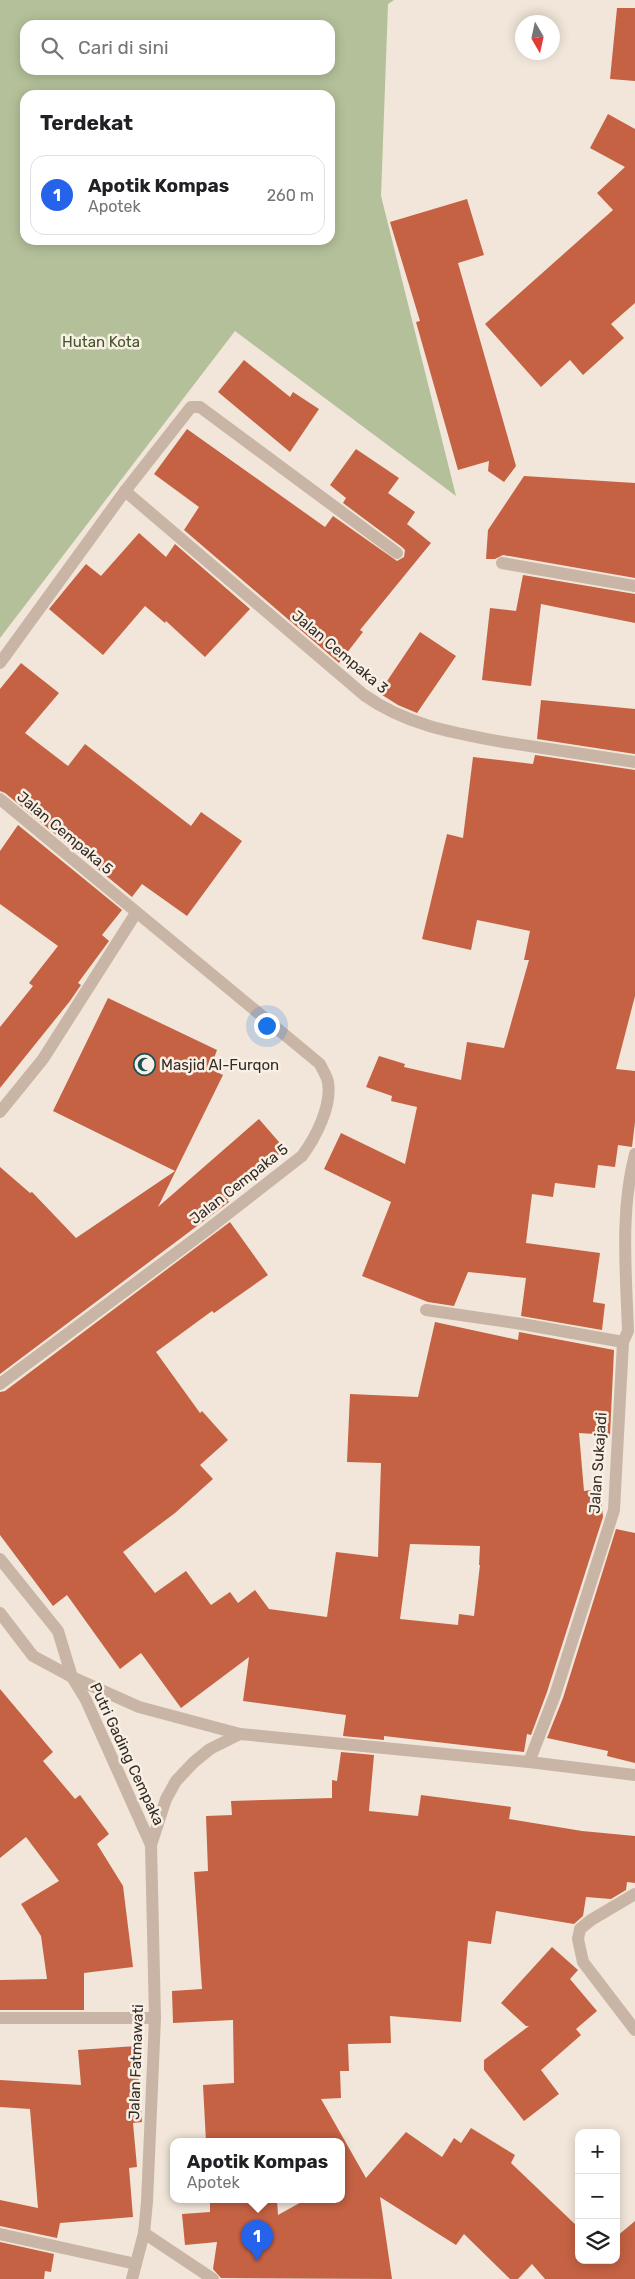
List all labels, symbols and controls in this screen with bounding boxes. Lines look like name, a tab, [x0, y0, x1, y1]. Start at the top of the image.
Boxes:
north arrow	[515, 15, 560, 60]
search box	[20, 20, 335, 75]
icon: search	[38, 34, 66, 62]
text: Cari di sini	[78, 36, 169, 59]
text: Terdekat	[40, 110, 133, 135]
text: Apotik Kompas	[88, 174, 229, 197]
text: 1	[53, 186, 61, 205]
text: 260 m	[267, 186, 314, 205]
text: Apotek	[88, 197, 141, 216]
park label: Hutan Kota	[62, 333, 140, 351]
street label: Jalan Cempaka 3	[288, 607, 392, 697]
street label: Jalan Cempaka 5	[13, 788, 117, 878]
your location	[254, 1013, 280, 1039]
mosque icon: Masjid Al-Furqon	[133, 1053, 157, 1077]
place label: Masjid Al-Furqon	[161, 1056, 279, 1074]
street label: Jalan Cempaka 5	[186, 1140, 292, 1228]
street label: Jalan Sukajadi	[585, 1412, 611, 1514]
street label: Putri Gading Cempaka	[86, 1680, 168, 1828]
street label: Jalan Fatmawati	[125, 2004, 147, 2120]
map controls	[575, 2129, 620, 2264]
button: +	[575, 2129, 620, 2174]
popup	[170, 2138, 345, 2203]
text: Apotik Kompas	[187, 2150, 328, 2173]
text: Apotek	[187, 2173, 240, 2192]
button: −	[575, 2174, 620, 2219]
button: layers	[575, 2219, 620, 2264]
pin: 1	[241, 2220, 273, 2261]

